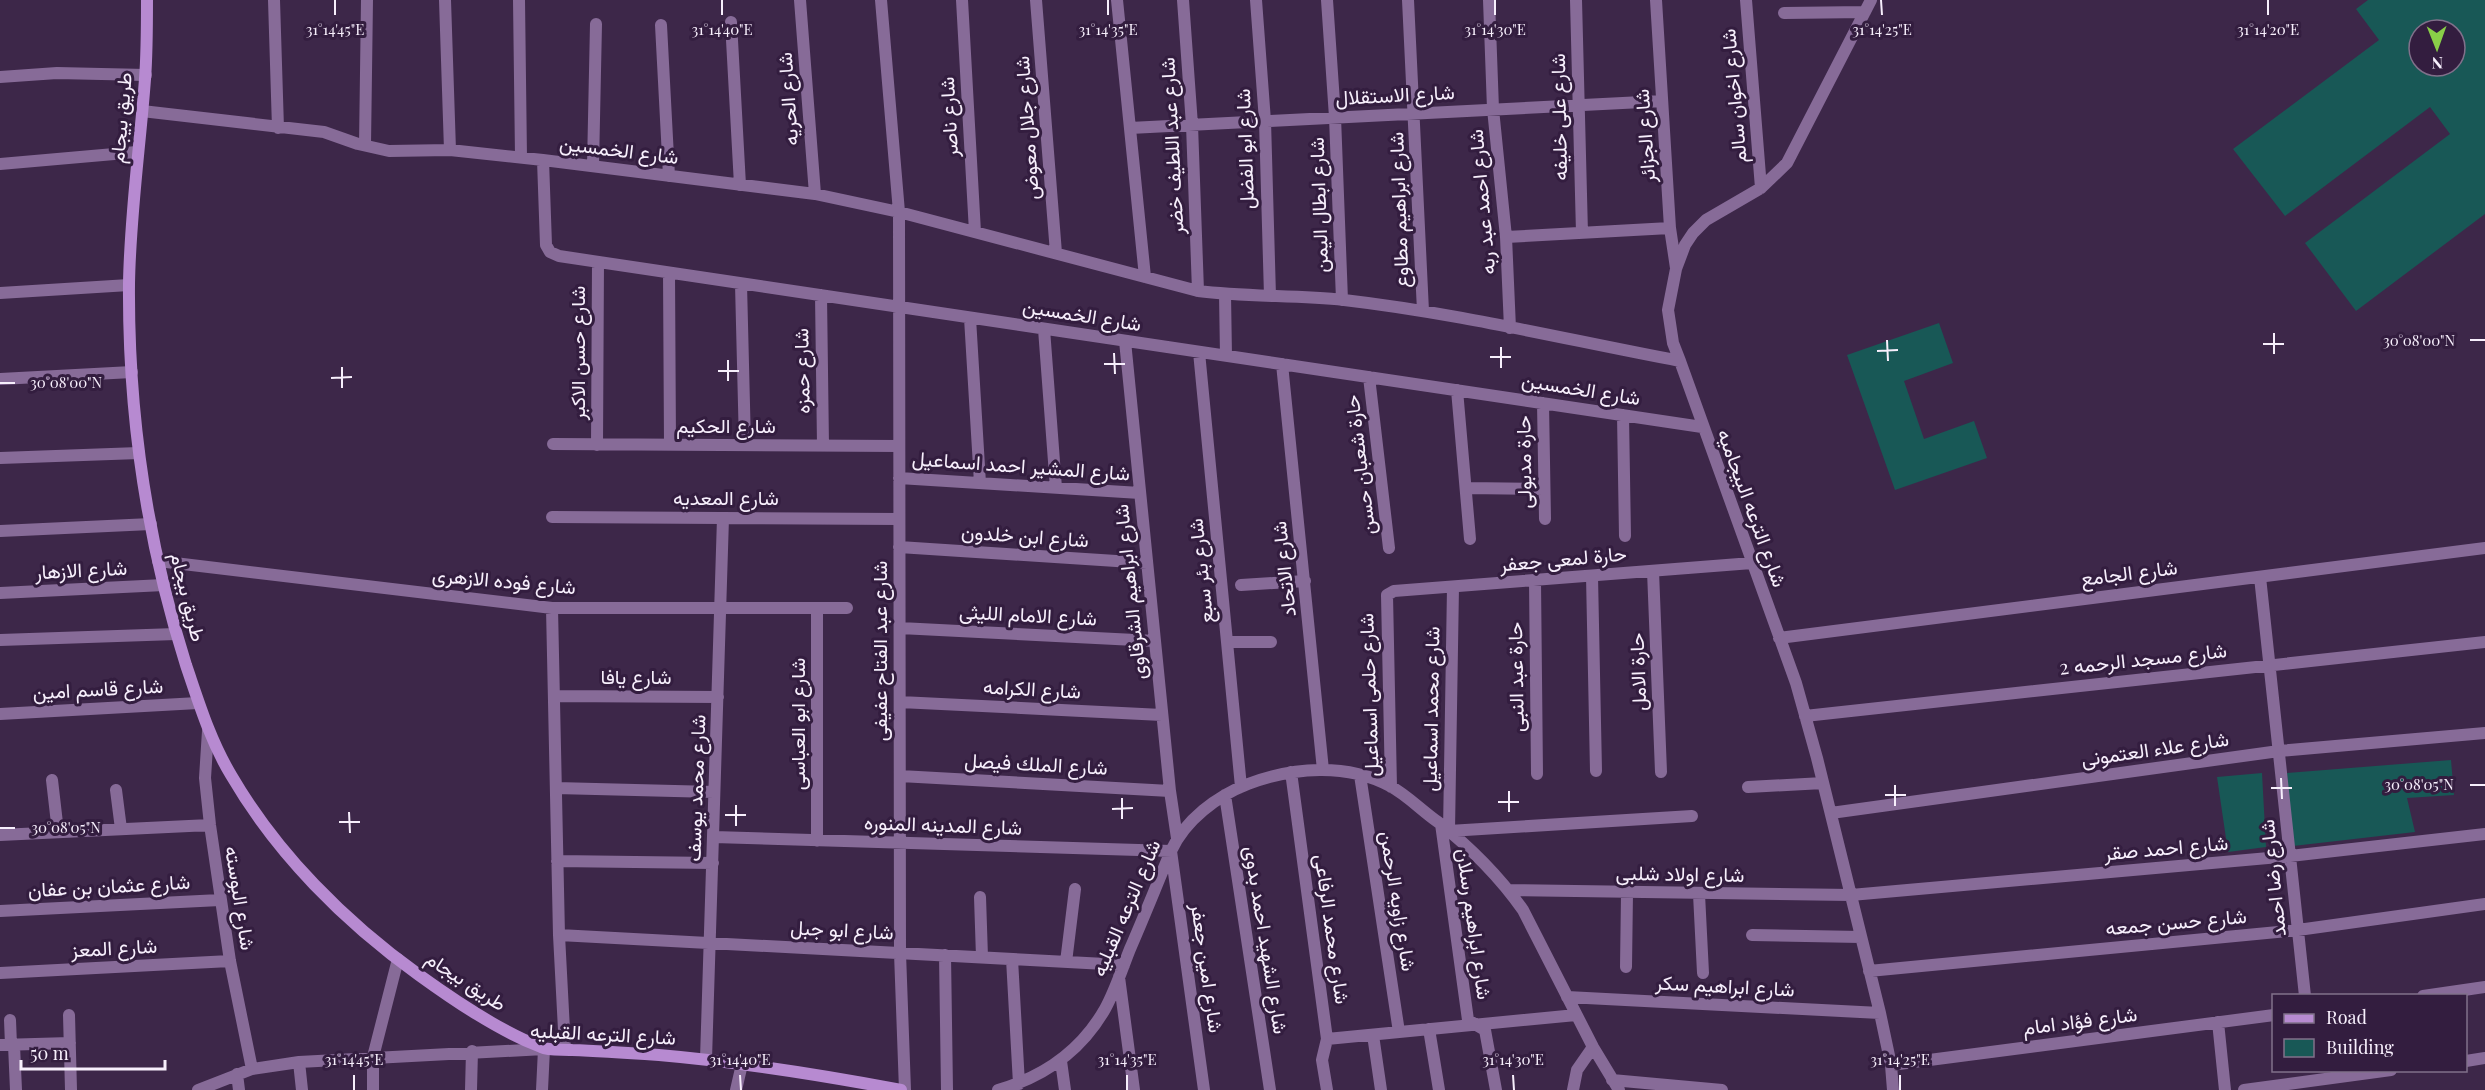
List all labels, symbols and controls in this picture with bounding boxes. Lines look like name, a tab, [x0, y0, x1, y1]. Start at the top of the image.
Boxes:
north arrow	[2407, 18, 2467, 78]
text: 31°14'45"E	[306, 19, 364, 39]
text: 31°14'40"E	[691, 19, 753, 39]
text: 31°14'35"E	[1078, 19, 1138, 39]
text: 31°14'30"E	[1464, 19, 1526, 39]
text: 31°14'25"E	[1852, 19, 1912, 39]
text: 31°14'20"E	[2237, 19, 2299, 39]
street label: شارع اخوان سالم	[1713, 28, 1754, 164]
street label: شارع الحريه	[770, 51, 805, 147]
street label: شارع على خليفه	[1543, 53, 1574, 181]
text: N	[2431, 53, 2443, 74]
street label: شارع جلال معوض	[1007, 55, 1046, 201]
street label: شارع عبد اللطيف خضر	[1152, 57, 1191, 236]
street label: طريق بيجام	[102, 71, 138, 165]
street label: شارع ناصر	[932, 76, 965, 159]
street label: شارع الاستقلال	[1335, 77, 1455, 112]
street label: شارع ابو الفضل	[1228, 88, 1261, 210]
street label: شارع الجزائر	[1627, 88, 1662, 185]
street label: شارع الخمسين	[558, 128, 680, 171]
street label: شارع احمد عبد ربه	[1461, 128, 1502, 276]
street label: شارع ابراهيم مطاوع	[1381, 131, 1416, 289]
street label: شارع ابطال اليمن	[1302, 137, 1335, 273]
street label: شارع حسن الاكبر	[563, 286, 592, 421]
street label: شارع الخمسين	[1021, 291, 1144, 338]
street label: شارع حمزه	[786, 328, 817, 414]
text: 30°08'00"N	[2383, 330, 2455, 350]
street label: شارع الخمسين	[1520, 365, 1643, 412]
text: 30°08'00"N	[30, 372, 102, 392]
street label: حارة شعبان حسن	[1337, 394, 1381, 537]
street label: شارع الحكيم	[676, 411, 776, 440]
street label: حارة مدبولى	[1508, 415, 1538, 509]
street label: شارع الترعه البيجاميه	[1710, 425, 1795, 591]
street label: شارع المشير احمد اسماعيل	[911, 443, 1131, 488]
street label: شارع المعديه	[673, 483, 779, 512]
street label: شارع ابراهيم الشرقاوى	[1106, 503, 1153, 681]
street label: شارع ابن خلدون	[960, 517, 1090, 554]
street label: شارع بئر سبع	[1181, 517, 1220, 625]
street label: شارع الاتحاد	[1264, 520, 1303, 618]
street label: حارة لمعى جعفر	[1497, 539, 1628, 578]
street label: طريق بيجام	[164, 549, 214, 644]
street label: شارع الجامع	[2079, 552, 2179, 593]
street label: شارع الازهار	[33, 553, 128, 586]
street label: شارع فوده الازهرى	[431, 560, 577, 601]
street label: شارع عبد الفتاح عفيفى	[865, 561, 894, 741]
street label: شارع الامام الليثى	[958, 596, 1098, 633]
street label: شارع حلمى اسماعيل	[1351, 613, 1386, 777]
street label: حارة عبد النبى	[1500, 622, 1530, 732]
street label: شارع محمد اسماعيل	[1415, 626, 1446, 792]
street label: حارة الامل	[1622, 632, 1652, 712]
street label: شارع مسجد الرحمه 2	[2058, 635, 2228, 682]
street label: شارع ابو العباسى	[783, 658, 812, 790]
street label: شارع يافا	[600, 662, 672, 691]
street label: شارع قاسم امين	[32, 671, 164, 706]
street label: شارع الكرامه	[982, 671, 1082, 706]
street label: شارع محمد يوسف	[678, 714, 713, 862]
street label: شارع علاء العتمونى	[2079, 724, 2231, 773]
street label: شارع الملك فيصل	[964, 745, 1108, 782]
text: 30°08'05"N	[2384, 774, 2454, 794]
street label: شارع المدينه المنوره	[863, 807, 1023, 842]
text: 30°08'05"N	[31, 817, 101, 837]
street label: شارع رضا احمد	[2252, 818, 2293, 938]
street label: شارع احمد صقر	[2102, 828, 2229, 867]
street label: شارع زاويه الرحمن	[1373, 829, 1424, 973]
street label: شارع الترعه القبليه	[1084, 835, 1167, 981]
street label: شارع البوسته	[218, 844, 263, 952]
street label: شارع الشهيد احمد بدوى	[1237, 844, 1296, 1036]
street label: شارع ابراهيم رسلان	[1450, 847, 1499, 1001]
street label: شارع محمد الرفاعى	[1308, 852, 1357, 1006]
street label: شارع اولاد شلبى	[1615, 858, 1745, 889]
street label: شارع عثمان بن عفان	[27, 867, 191, 904]
street label: شارع امين جعفر	[1184, 900, 1231, 1035]
street label: شارع حسن جمعه	[2104, 901, 2248, 942]
street label: شارع ابو جبل	[790, 912, 894, 947]
street label: شارع المعز	[69, 931, 158, 964]
street label: طريق بيجام	[421, 944, 512, 1017]
street label: شارع ابراهيم سكر	[1654, 967, 1795, 1004]
legend	[2272, 994, 2467, 1072]
street label: شارع فؤاد امام	[2021, 999, 2139, 1042]
text: Road	[2326, 1005, 2367, 1029]
street label: شارع الترعه القبليه	[529, 1015, 677, 1052]
scale bar	[21, 1033, 165, 1071]
text: Building	[2326, 1035, 2394, 1059]
text: 50 m	[30, 1041, 69, 1065]
text: 31°14'45"E	[325, 1049, 383, 1069]
text: 31°14'40"E	[709, 1049, 771, 1069]
text: 31°14'35"E	[1097, 1049, 1157, 1069]
text: 31°14'30"E	[1482, 1049, 1544, 1069]
text: 31°14'25"E	[1870, 1049, 1930, 1069]

